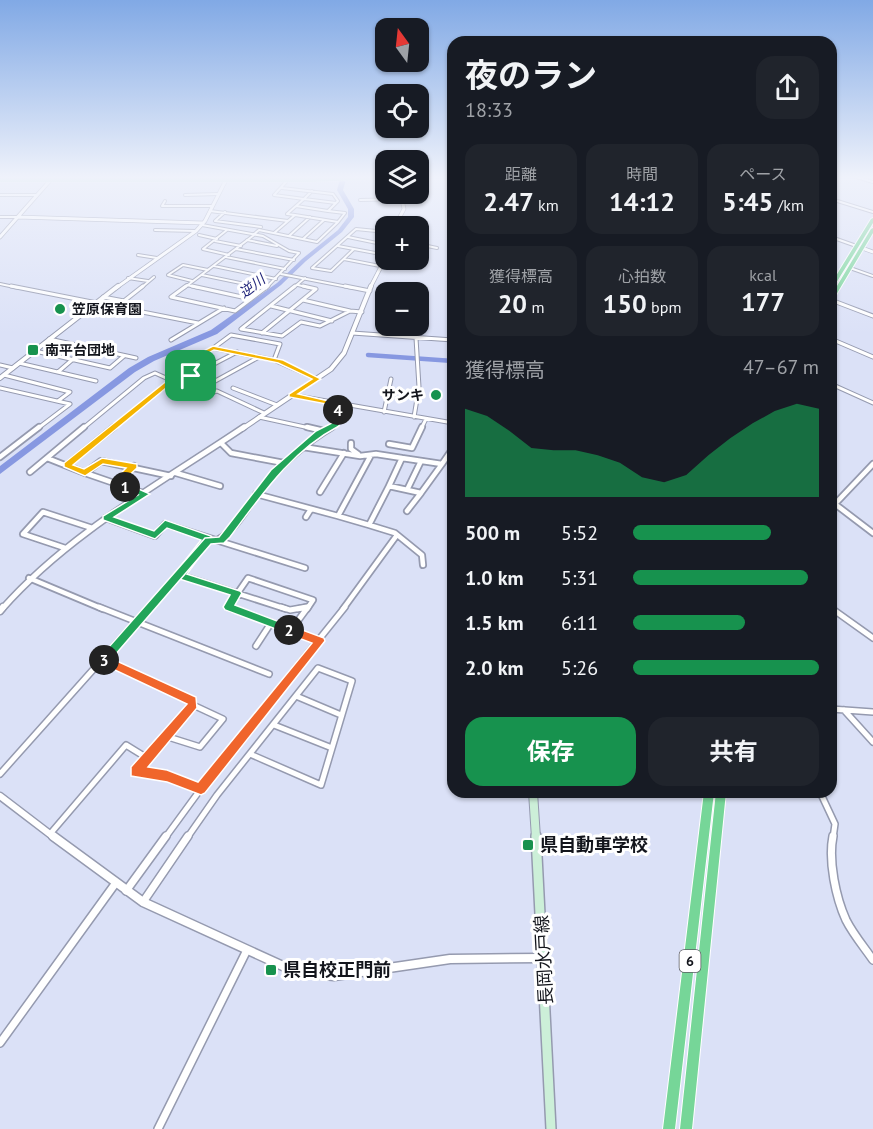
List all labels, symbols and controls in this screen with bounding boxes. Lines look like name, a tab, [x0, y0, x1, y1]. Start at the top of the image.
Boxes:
north arrow	[375, 18, 429, 72]
map controls	[375, 18, 429, 336]
text: 夜のラン	[465, 53, 597, 96]
button: share	[756, 56, 819, 119]
button: locate	[375, 84, 429, 138]
text: 18:33	[465, 97, 513, 123]
button: layers	[375, 150, 429, 204]
text: 距離	[505, 164, 537, 184]
text: 時間	[626, 164, 658, 184]
text: ペース	[739, 164, 787, 184]
text: 2.47	[483, 185, 534, 218]
text: 14:12	[609, 185, 675, 218]
text: 5:45	[722, 185, 773, 218]
text: km	[534, 195, 559, 215]
text: /km	[773, 195, 804, 215]
button: +	[375, 216, 429, 270]
text: kcal	[749, 265, 777, 285]
text: 獲得標高	[489, 266, 553, 286]
text: 心拍数	[618, 266, 666, 286]
water label: 逆川	[235, 269, 270, 302]
button: −	[375, 282, 429, 336]
text: 177	[741, 285, 785, 318]
text: 20	[498, 287, 527, 320]
text: 150	[603, 287, 647, 320]
text: m	[527, 297, 544, 317]
text: bpm	[647, 297, 681, 317]
place label: 笠原保育園	[72, 300, 142, 318]
marker: 笠原保育園	[53, 302, 67, 316]
place label: 南平台団地	[45, 341, 115, 359]
marker: 南平台団地	[26, 343, 40, 357]
pin	[165, 350, 216, 401]
text: 47–67 m	[743, 354, 819, 380]
text: 獲得標高	[465, 357, 545, 383]
icon: arrive	[174, 359, 207, 392]
place label: サンキ	[382, 386, 424, 404]
marker: サンキ	[429, 388, 443, 402]
pin: 4	[323, 395, 353, 425]
text: 4	[333, 400, 343, 420]
pin: 1	[110, 472, 140, 502]
text: 1	[120, 477, 130, 497]
text: 500 m	[465, 520, 520, 546]
text: 5:52	[561, 520, 598, 546]
text: 1.0 km	[465, 565, 524, 591]
text: 5:31	[561, 565, 598, 591]
text: 1.5 km	[465, 610, 524, 636]
text: 6:11	[561, 610, 598, 636]
pin: 2	[274, 615, 304, 645]
text: 2	[284, 620, 294, 640]
pin: 3	[89, 645, 119, 675]
text: 3	[99, 650, 109, 670]
text: 2.0 km	[465, 655, 524, 681]
text: 5:26	[561, 655, 598, 681]
button: 保存	[465, 717, 636, 786]
button: 共有	[648, 717, 819, 786]
place label: 県自動車学校	[540, 833, 648, 856]
marker: 県自動車学校	[521, 838, 535, 852]
street label: 長岡水戸線	[530, 914, 557, 1006]
road number: 6	[680, 950, 700, 972]
place label: 県自校正門前	[283, 958, 391, 981]
marker: 県自校正門前	[264, 963, 278, 977]

